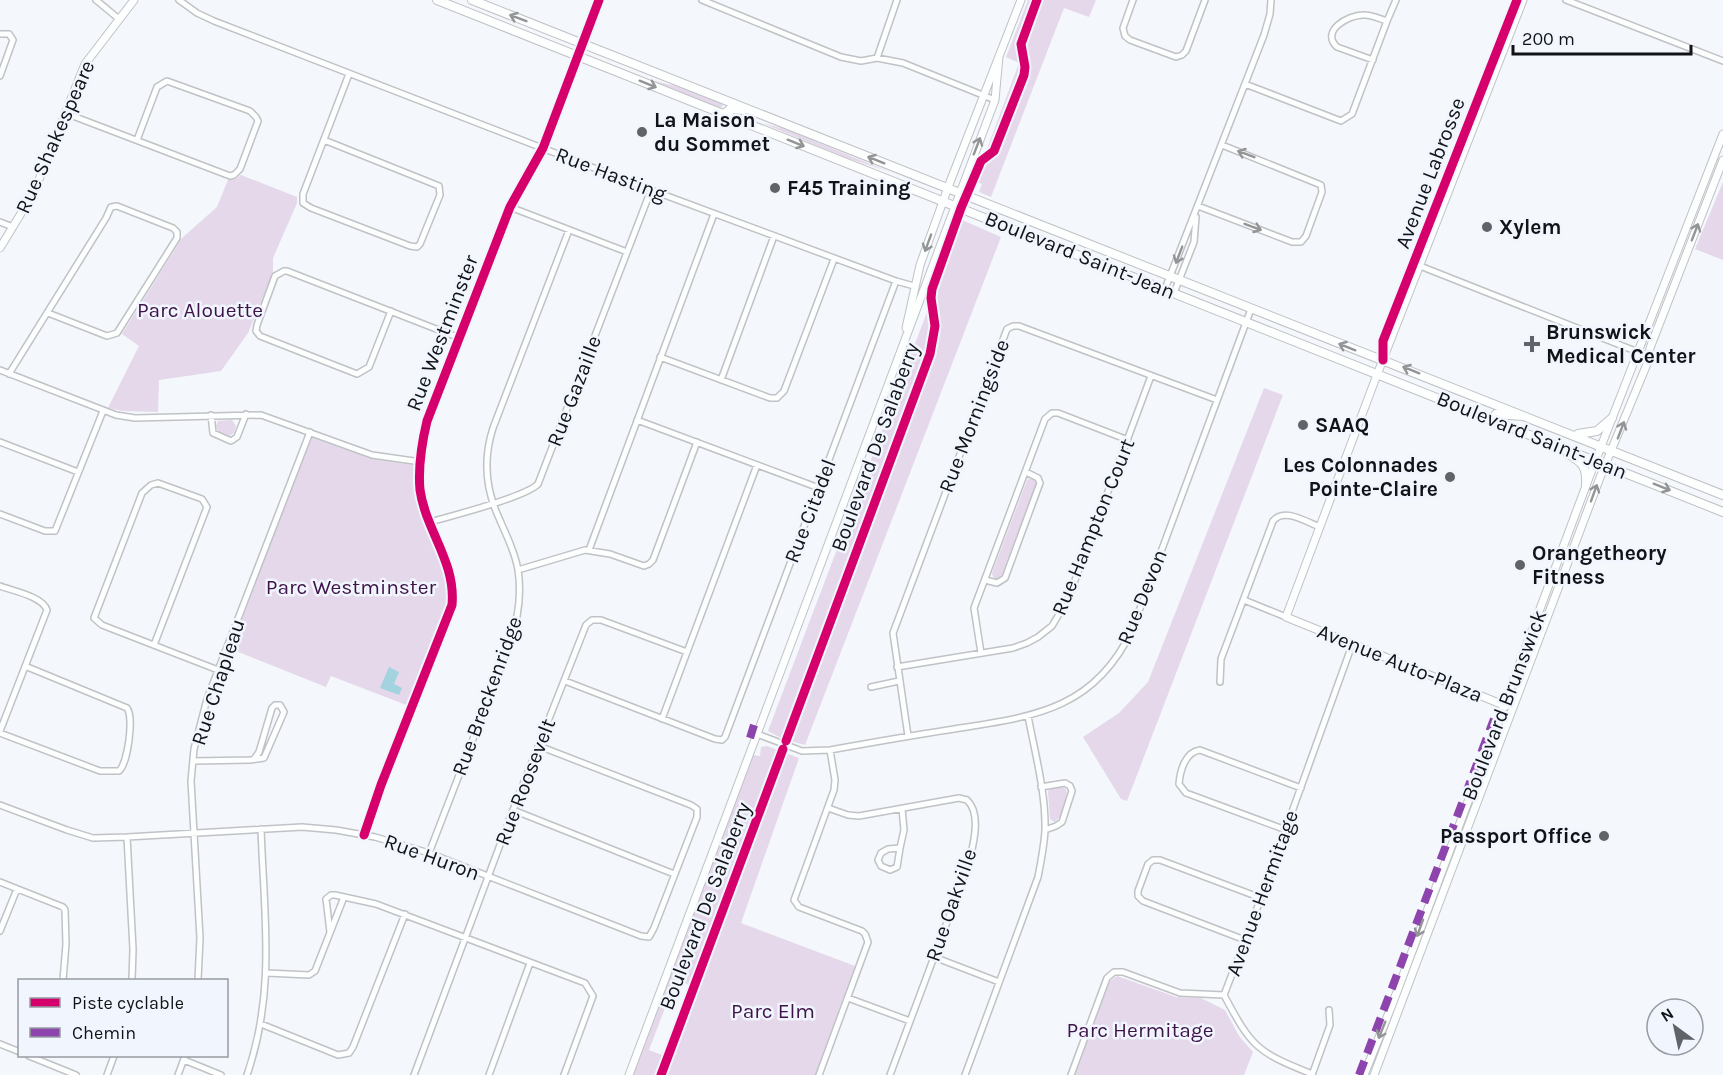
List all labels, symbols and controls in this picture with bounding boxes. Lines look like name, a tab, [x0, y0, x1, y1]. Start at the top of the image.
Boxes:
one-way arrow	[509, 12, 528, 23]
scale bar	[1513, 18, 1692, 56]
text: 200 m	[1522, 28, 1575, 50]
street label: Rue Shakespeare	[10, 57, 100, 217]
one-way arrow	[638, 79, 657, 90]
street label: Avenue Labrosse	[1390, 94, 1470, 252]
place label: La Maison du Sommet	[654, 108, 770, 156]
marker: La Maison du Sommet	[635, 125, 649, 139]
one-way arrow	[972, 137, 983, 156]
one-way arrow	[786, 138, 805, 149]
street label: Rue Hasting	[552, 142, 670, 206]
one-way arrow	[1237, 148, 1256, 159]
one-way arrow	[867, 153, 885, 164]
place label: F45 Training	[787, 176, 911, 200]
marker: F45 Training	[768, 181, 782, 195]
street label: Boulevard Saint-Jean	[981, 206, 1179, 304]
place label: Xylem	[1499, 215, 1561, 239]
marker: Xylem	[1480, 220, 1494, 234]
one-way arrow	[1243, 222, 1262, 233]
one-way arrow	[1690, 223, 1701, 241]
one-way arrow	[922, 233, 933, 252]
one-way arrow	[1172, 245, 1183, 263]
street label: Rue Westminster	[401, 251, 483, 414]
park label: Parc Alouette	[137, 298, 263, 322]
place label: Brunswick Medical Center	[1546, 320, 1696, 368]
street label: Rue Gazaille	[542, 332, 606, 450]
marker: Brunswick Medical Center	[1523, 335, 1541, 353]
street label: Rue Morningside	[934, 336, 1014, 496]
street label: Boulevard De Salaberry	[826, 339, 924, 555]
one-way arrow	[1338, 341, 1357, 352]
one-way arrow	[1402, 364, 1421, 375]
street label: Boulevard Saint-Jean	[1433, 386, 1631, 484]
place label: SAAQ	[1315, 413, 1369, 437]
marker: SAAQ	[1296, 418, 1310, 432]
one-way arrow	[1616, 421, 1627, 440]
street label: Rue Hampton Court	[1047, 435, 1139, 619]
place label: Les Colonnades Pointe-Claire	[1283, 453, 1438, 501]
street label: Rue Citadel	[779, 456, 841, 566]
marker: Les Colonnades Pointe-Claire	[1443, 470, 1457, 484]
one-way arrow	[1652, 482, 1671, 493]
one-way arrow	[1590, 484, 1601, 503]
place label: Orangetheory Fitness	[1532, 541, 1667, 589]
street label: Rue Devon	[1112, 546, 1172, 648]
marker: Orangetheory Fitness	[1513, 558, 1527, 572]
park label: Parc Westminster	[266, 575, 437, 599]
street label: Boulevard Brunswick	[1457, 606, 1551, 804]
street label: Rue Breckenridge	[447, 613, 527, 779]
street label: Rue Chapleau	[186, 616, 250, 748]
street label: Avenue Auto-Plaza	[1314, 619, 1486, 707]
street label: Rue Roosevelt	[490, 715, 560, 849]
street label: Boulevard De Salaberry	[654, 799, 756, 1013]
street label: Avenue Hermitage	[1221, 807, 1303, 979]
place label: Passport Office	[1440, 824, 1592, 848]
street label: Rue Huron	[381, 829, 483, 885]
marker: Passport Office	[1597, 829, 1611, 843]
street label: Rue Oakville	[921, 845, 981, 965]
one-way arrow	[1414, 918, 1425, 937]
legend	[18, 979, 228, 1057]
text: Piste cyclable	[72, 992, 184, 1014]
north arrow	[1645, 997, 1705, 1057]
park label: Parc Elm	[731, 999, 815, 1023]
text: N	[1657, 1004, 1677, 1026]
park label: Parc Hermitage	[1066, 1018, 1214, 1042]
one-way arrow	[1376, 1021, 1387, 1039]
text: Chemin	[72, 1022, 136, 1044]

